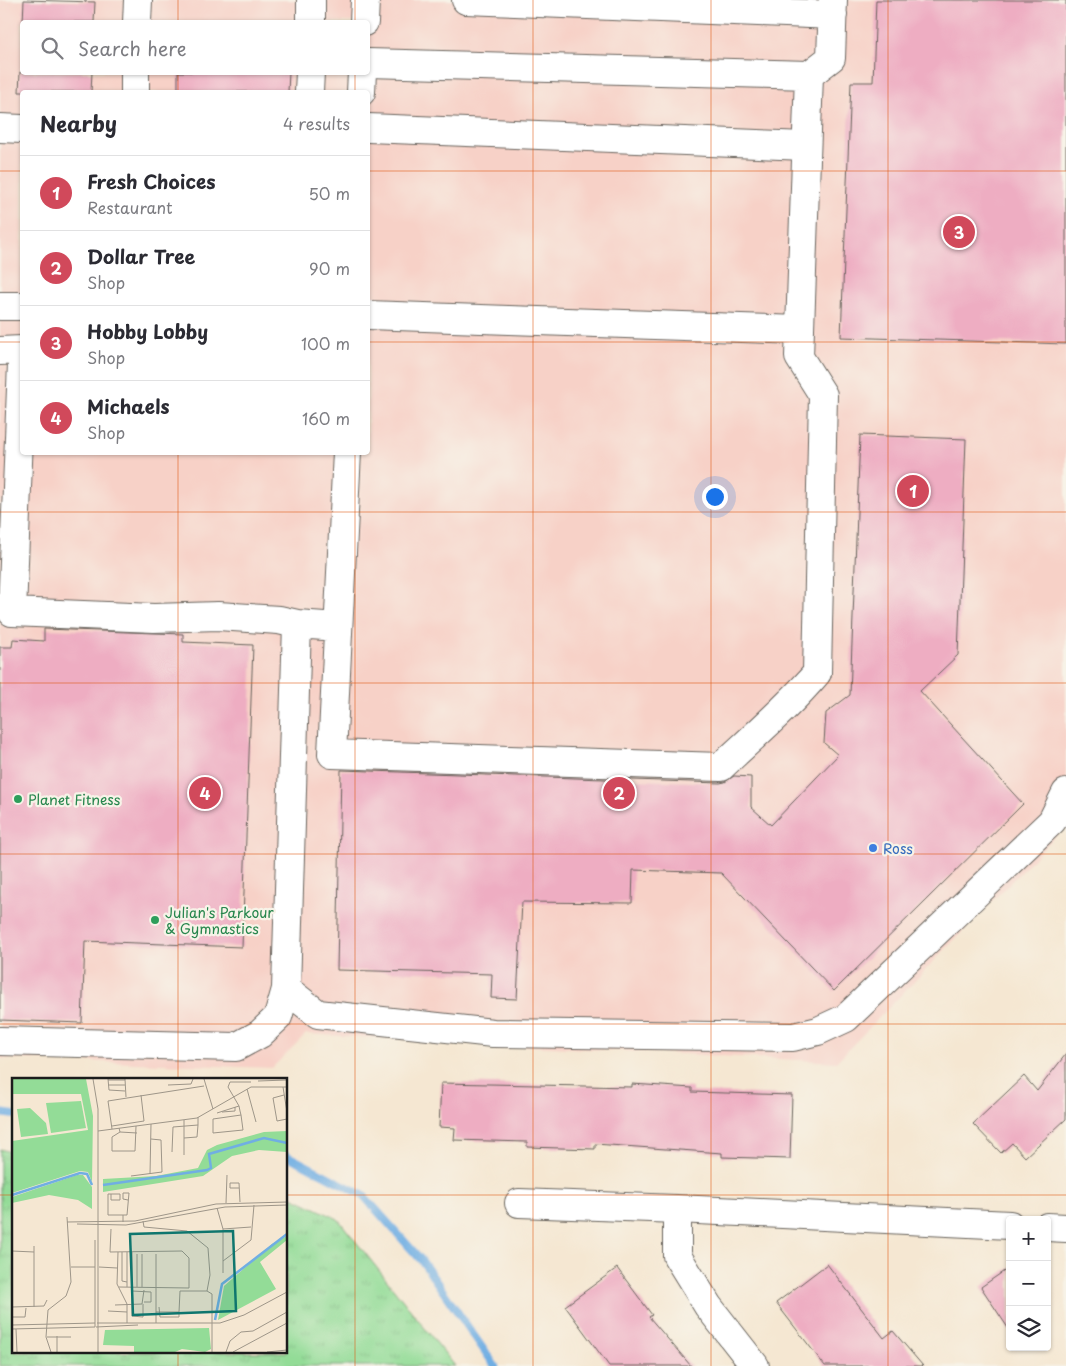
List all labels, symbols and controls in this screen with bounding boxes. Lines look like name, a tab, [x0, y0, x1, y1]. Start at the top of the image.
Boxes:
search box	[20, 20, 370, 75]
icon: search	[38, 34, 66, 62]
text: Search here	[78, 34, 187, 62]
text: Nearby	[40, 107, 117, 139]
text: 4 results	[283, 111, 350, 135]
text: Fresh Choices	[87, 167, 216, 195]
text: 1	[52, 181, 60, 205]
text: 50 m	[309, 181, 350, 205]
text: Restaurant	[87, 195, 173, 219]
pin: 3	[943, 213, 975, 251]
text: Dollar Tree	[87, 242, 195, 270]
text: 2	[50, 256, 62, 280]
text: 90 m	[309, 256, 350, 280]
text: Shop	[87, 270, 125, 294]
text: Hobby Lobby	[87, 317, 208, 345]
text: 3	[51, 331, 61, 355]
text: 100 m	[301, 331, 350, 355]
text: Shop	[87, 345, 125, 369]
text: Michaels	[87, 392, 170, 420]
text: 4	[51, 406, 61, 430]
text: 160 m	[302, 406, 350, 430]
text: Shop	[87, 420, 125, 444]
pin: 1	[897, 472, 929, 510]
your location	[702, 484, 728, 510]
pin: 4	[189, 774, 221, 812]
pin: 2	[603, 774, 635, 812]
place label: Planet Fitness	[28, 789, 121, 810]
marker: Planet Fitness	[12, 793, 24, 805]
place label: Ross	[883, 838, 913, 859]
marker: Ross	[867, 842, 879, 854]
place label: Julian's Parkour & Gymnastics	[165, 902, 274, 939]
marker: Julian's Parkour & Gymnastics	[149, 914, 161, 926]
inset map	[12, 1078, 288, 1354]
map controls	[1006, 1216, 1051, 1351]
button: +	[1006, 1216, 1051, 1261]
button: −	[1006, 1261, 1051, 1306]
button: layers	[1006, 1306, 1051, 1351]

